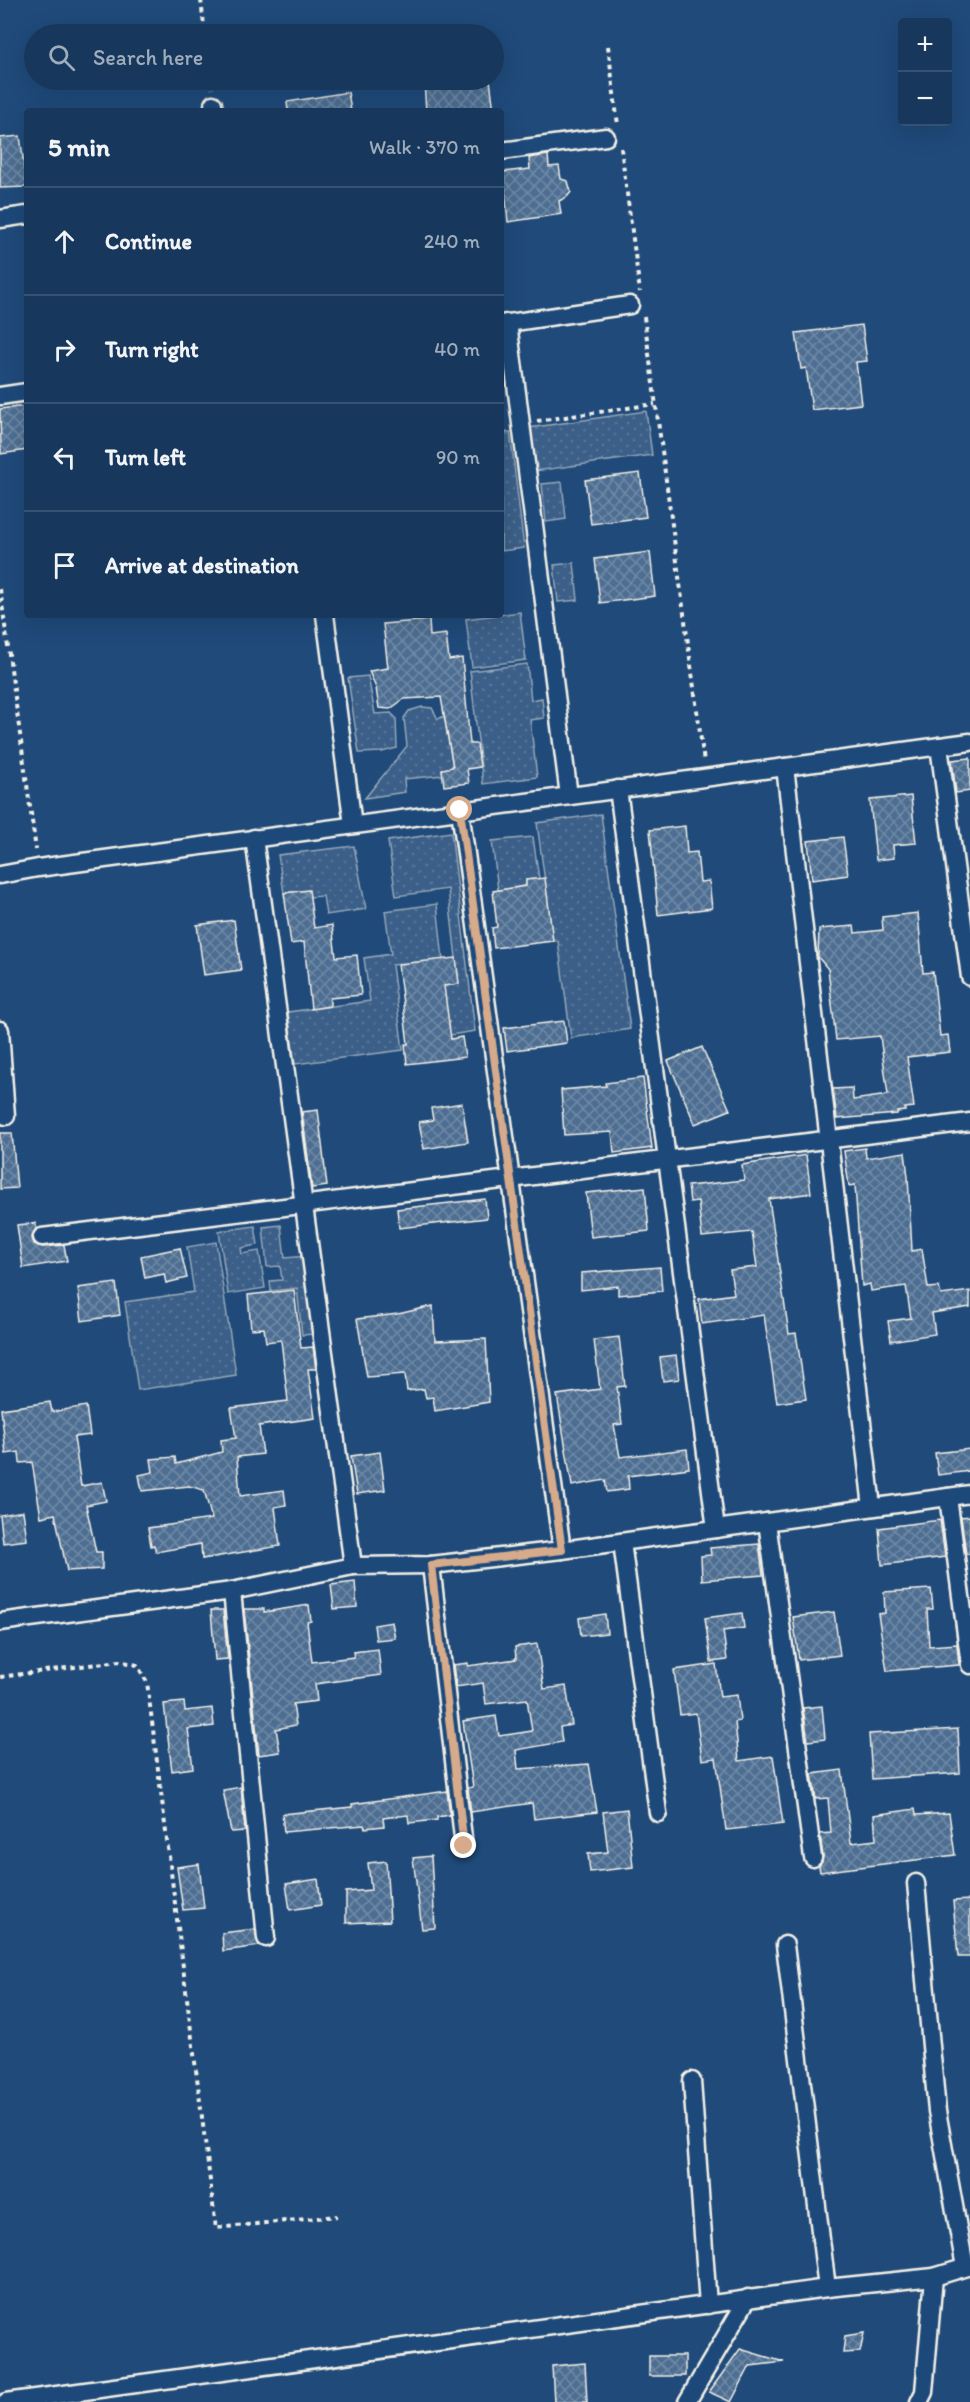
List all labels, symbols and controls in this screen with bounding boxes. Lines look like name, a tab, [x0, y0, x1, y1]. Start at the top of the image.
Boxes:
map controls	[898, 18, 952, 126]
button: +	[898, 18, 952, 72]
search box	[24, 24, 504, 90]
icon: search	[45, 41, 78, 74]
text: Search here	[93, 44, 203, 71]
button: −	[898, 72, 952, 126]
text: 5 min	[48, 131, 110, 163]
text: Walk · 370 m	[369, 135, 480, 159]
icon: ahead	[48, 225, 81, 258]
text: Continue	[105, 228, 192, 255]
text: 240 m	[424, 229, 480, 253]
icon: right	[48, 333, 81, 366]
text: Turn right	[105, 336, 199, 363]
text: 40 m	[434, 337, 480, 361]
icon: left	[48, 441, 81, 474]
text: Turn left	[105, 444, 186, 471]
text: 90 m	[436, 445, 480, 469]
icon: arrive	[48, 549, 81, 582]
text: Arrive at destination	[105, 552, 299, 579]
route start	[446, 796, 472, 822]
route end	[450, 1832, 476, 1858]

